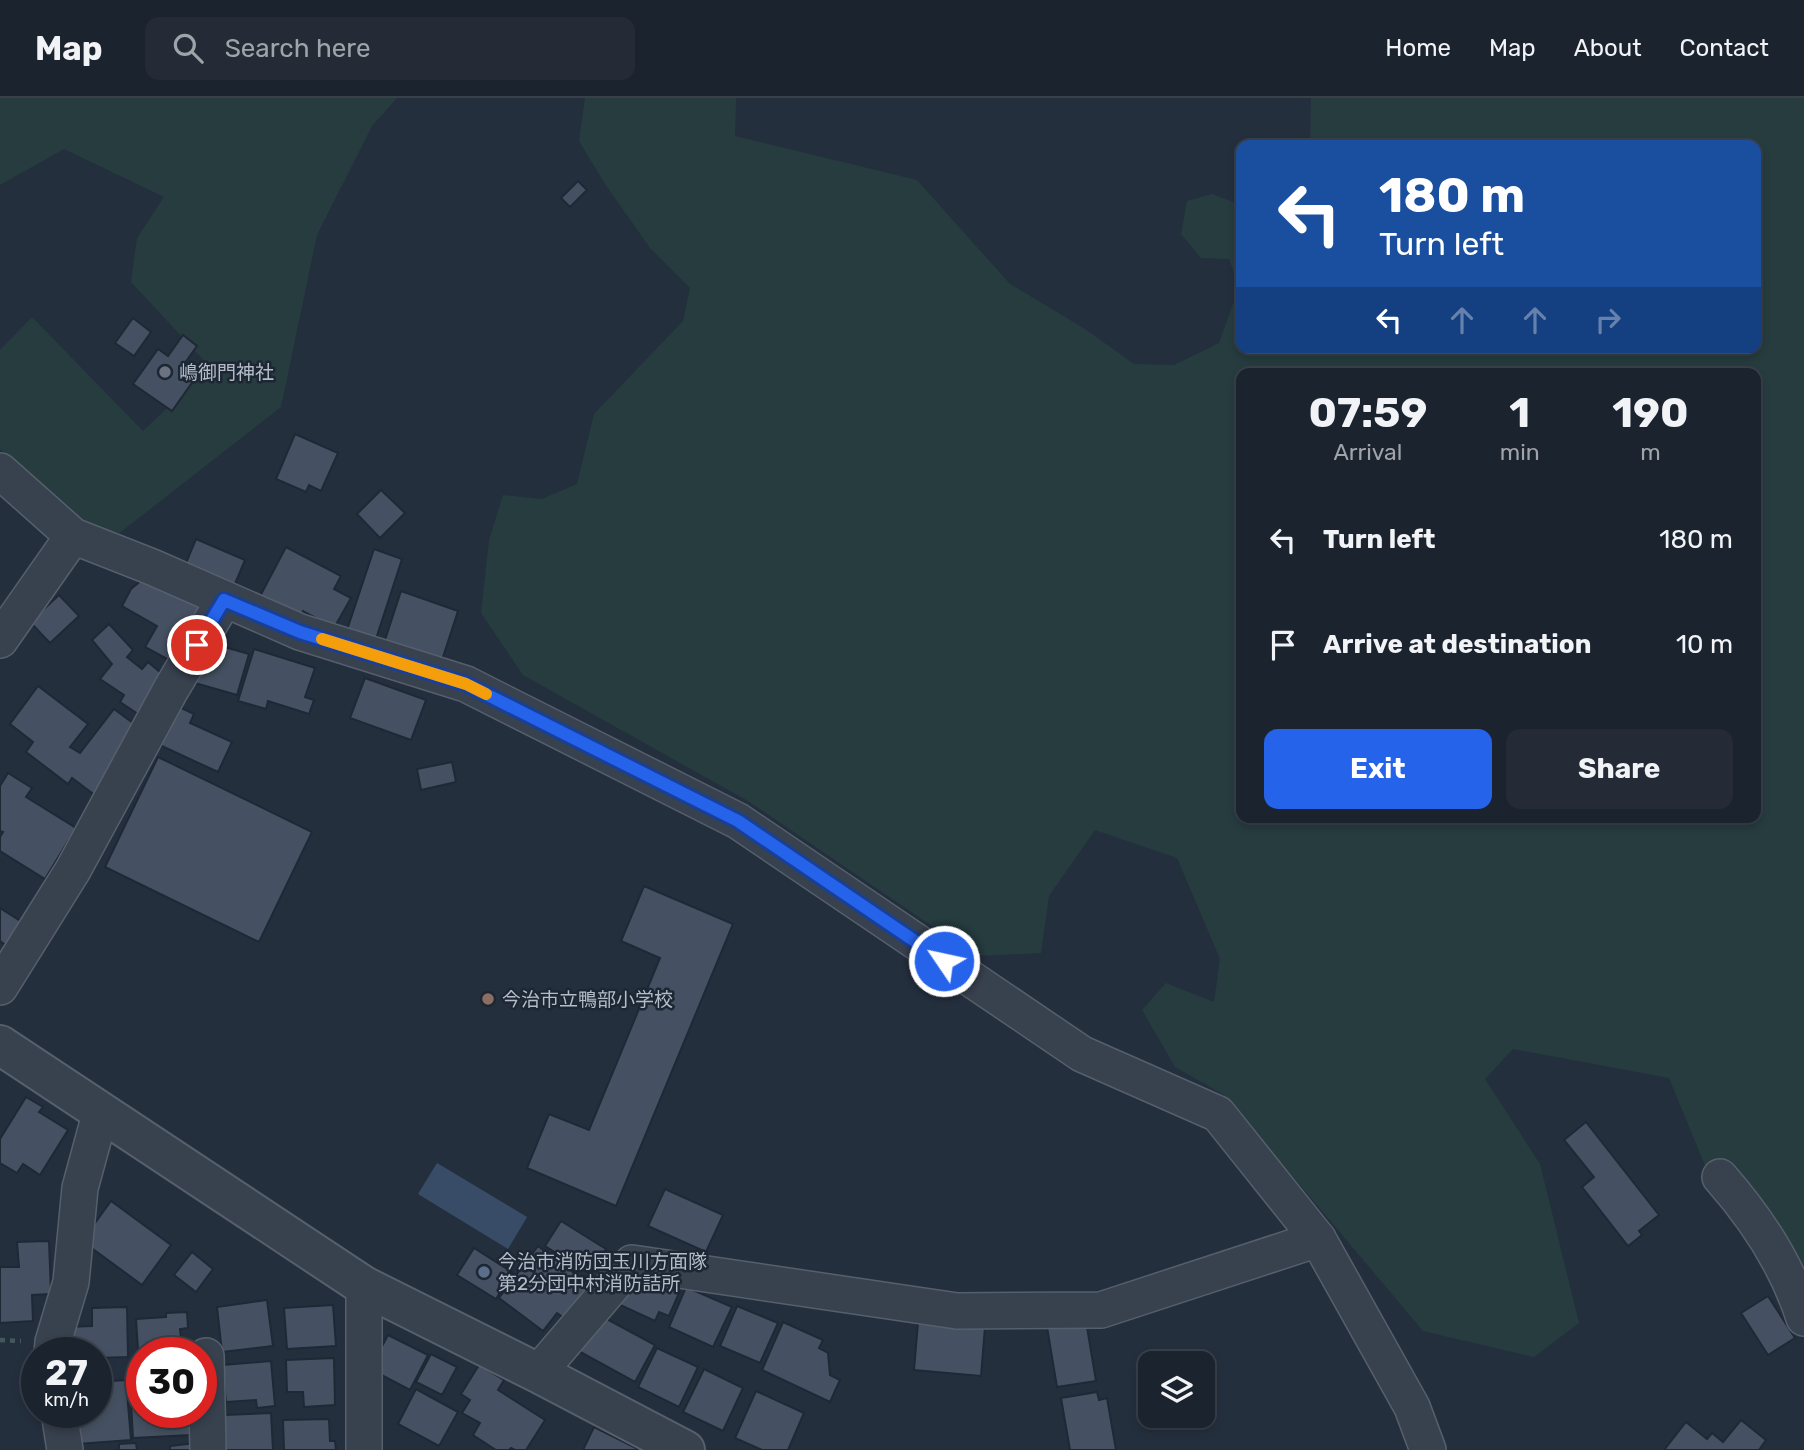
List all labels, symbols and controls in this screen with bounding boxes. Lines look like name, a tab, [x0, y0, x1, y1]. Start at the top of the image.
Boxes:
search box	[145, 17, 635, 80]
text: Map	[35, 29, 103, 68]
icon: search	[169, 29, 207, 67]
text: Search here	[225, 33, 370, 64]
text: Home	[1385, 34, 1451, 62]
text: Map	[1489, 34, 1536, 62]
text: About	[1574, 34, 1642, 62]
text: Contact	[1680, 34, 1769, 62]
text: 180 m	[1379, 166, 1525, 224]
icon: left	[1264, 168, 1355, 259]
text: Turn left	[1379, 225, 1504, 263]
icon: left	[1370, 301, 1408, 339]
icon: ahead	[1443, 301, 1481, 339]
icon: ahead	[1516, 301, 1554, 339]
icon: right	[1589, 301, 1627, 339]
place label: 嶋御門神社	[179, 361, 274, 384]
marker: 嶋御門神社	[157, 364, 173, 380]
text: 07:59	[1308, 388, 1427, 438]
text: 1	[1509, 388, 1530, 438]
text: 190	[1612, 388, 1689, 438]
text: Arrival	[1333, 438, 1402, 466]
text: min	[1500, 438, 1540, 466]
text: m	[1640, 438, 1661, 466]
icon: left	[1264, 521, 1302, 559]
text: Turn left	[1323, 524, 1435, 555]
text: 180 m	[1659, 524, 1733, 555]
pin	[167, 615, 227, 675]
icon: arrive	[178, 626, 216, 664]
icon: arrive	[1264, 626, 1302, 664]
text: Arrive at destination	[1323, 629, 1591, 660]
text: 10 m	[1676, 629, 1733, 660]
button: Exit	[1264, 729, 1492, 809]
button: Share	[1506, 729, 1733, 809]
position arrow	[907, 924, 981, 998]
place label: 今治市立鴨部小学校	[502, 988, 673, 1011]
marker: 今治市立鴨部小学校	[480, 991, 496, 1007]
place label: 今治市消防団玉川方面隊 第2分団中村消防詰所	[498, 1250, 707, 1295]
marker: 今治市消防団玉川方面隊 第2分団中村消防詰所	[476, 1264, 492, 1280]
speed limit sign: 30	[126, 1337, 217, 1428]
map controls	[1138, 1351, 1215, 1428]
button: layers	[1138, 1351, 1215, 1428]
text: 27	[45, 1352, 88, 1394]
text: km/h	[44, 1389, 89, 1411]

